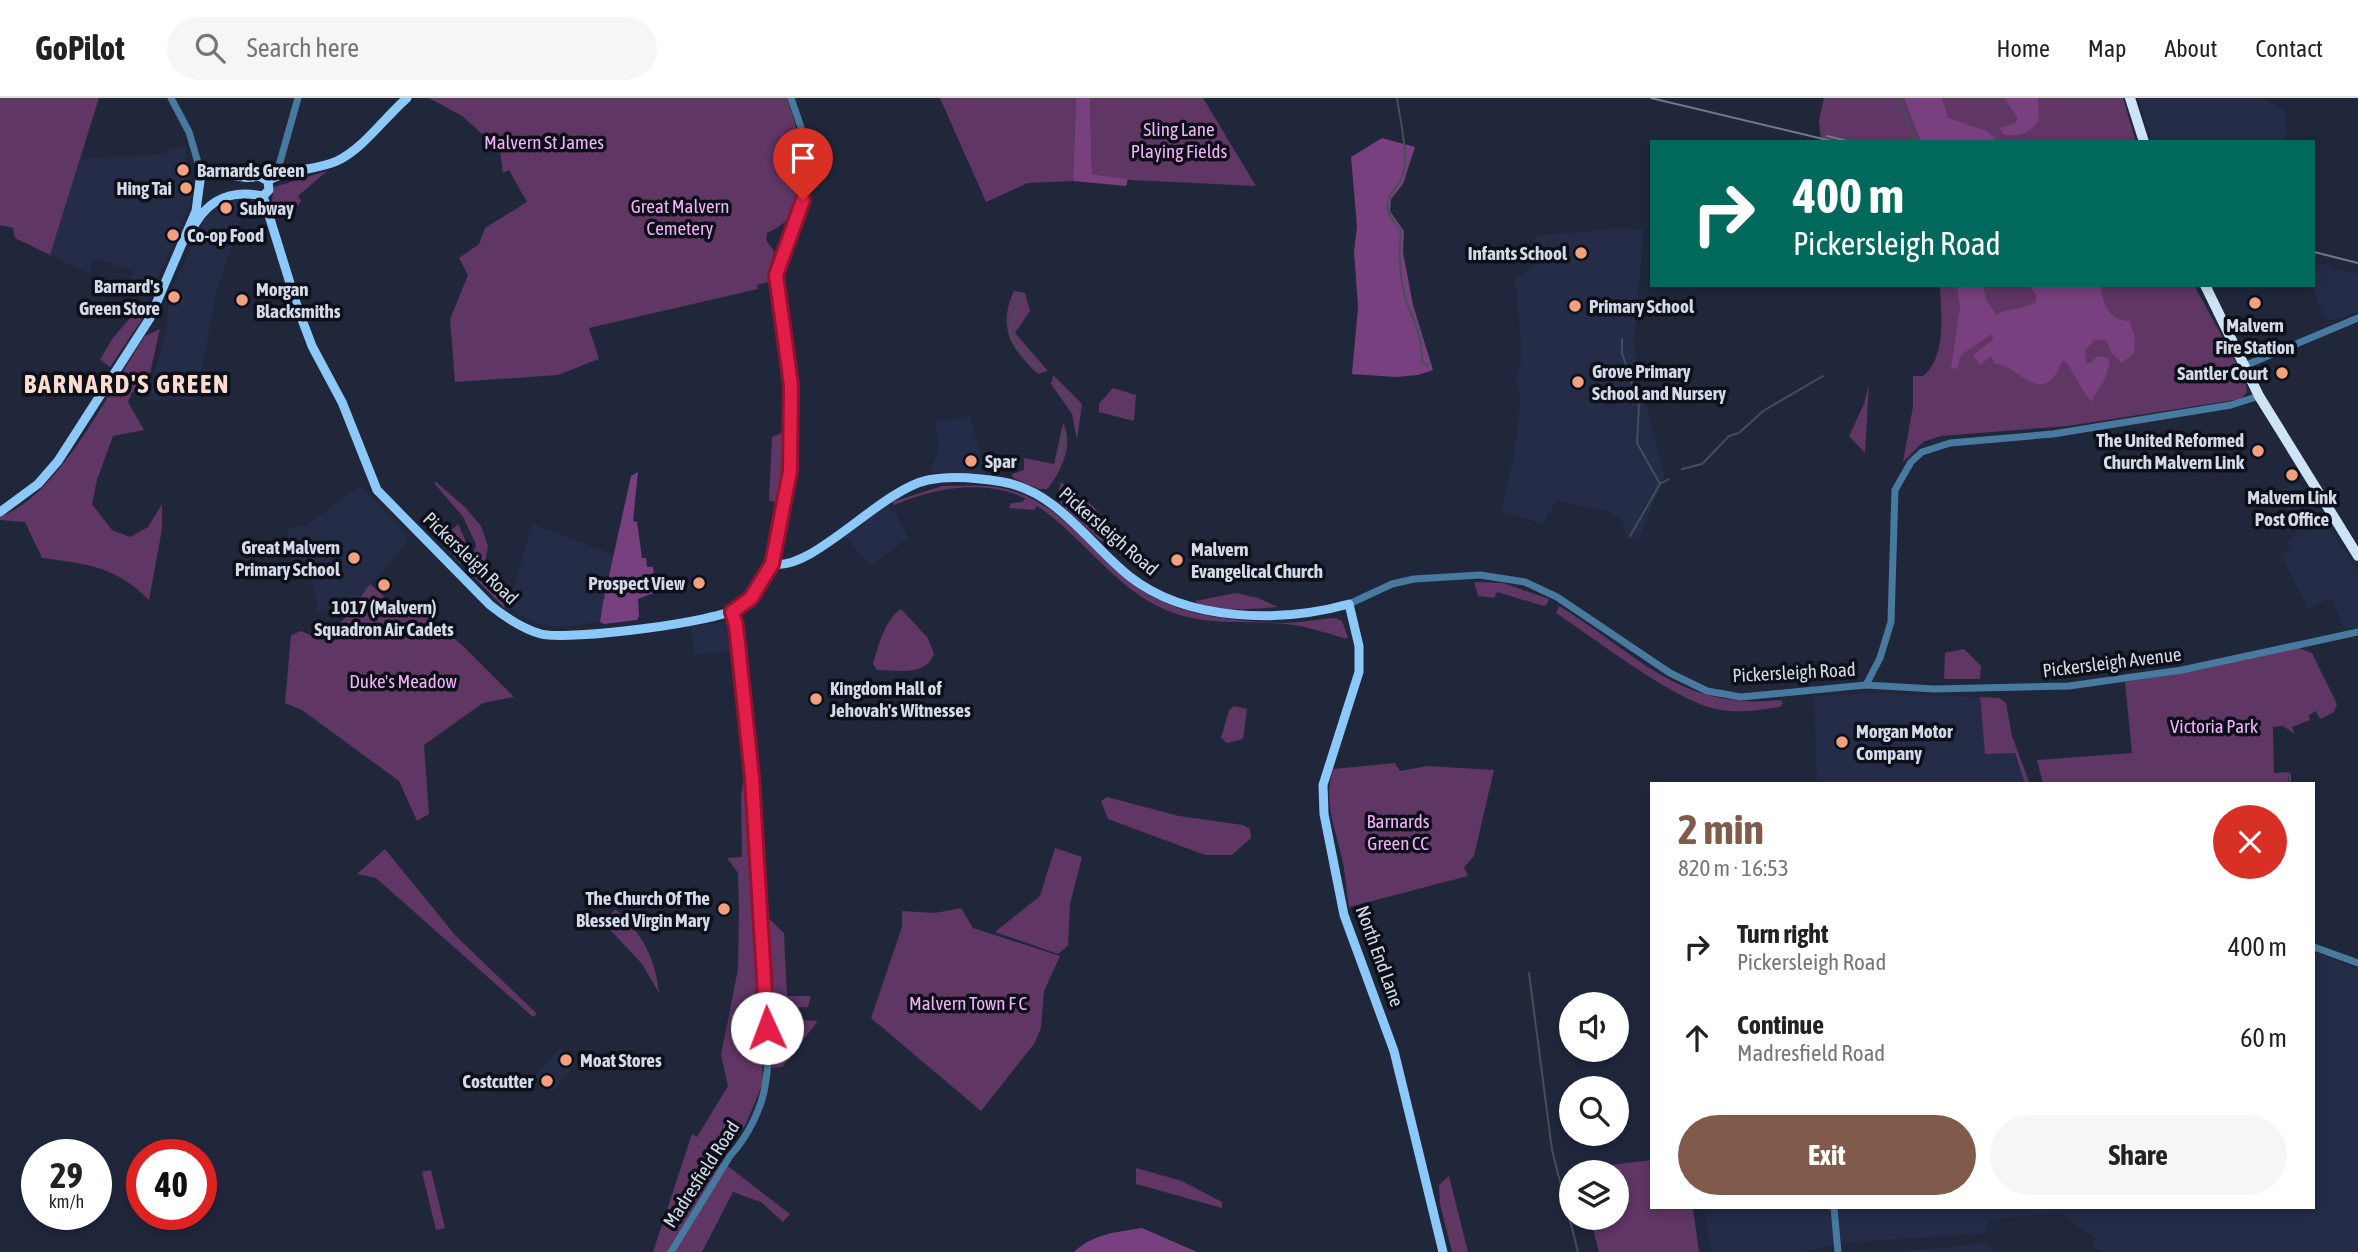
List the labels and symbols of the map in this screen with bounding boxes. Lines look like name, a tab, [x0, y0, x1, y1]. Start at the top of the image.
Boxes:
park label: Sling Lane Playing Fields	[1131, 118, 1228, 162]
pin	[773, 128, 833, 200]
park label: Malvern St James	[484, 131, 604, 153]
place label: Barnards Green	[197, 159, 304, 181]
marker: Barnards Green	[175, 162, 191, 178]
place label: Hing Tai	[116, 177, 172, 199]
marker: Hing Tai	[178, 180, 194, 196]
park label: Great Malvern Cemetery	[631, 195, 729, 239]
place label: Subway	[240, 197, 294, 219]
marker: Subway	[218, 200, 234, 216]
place label: Co-op Food	[187, 224, 264, 246]
marker: Co-op Food	[165, 227, 181, 243]
place label: Infants School	[1468, 242, 1568, 264]
marker: Infants School	[1573, 245, 1589, 261]
place label: Barnard's Green Store	[79, 275, 160, 319]
place label: Morgan Blacksmiths	[256, 278, 341, 322]
marker: Barnard's Green Store	[166, 289, 182, 305]
marker: Morgan Blacksmiths	[234, 292, 250, 308]
place label: Primary School	[1589, 295, 1695, 317]
marker: Malvern Fire Station	[2247, 295, 2263, 311]
marker: Primary School	[1567, 298, 1583, 314]
place label: Malvern Fire Station	[2215, 314, 2295, 358]
place label: Grove Primary School and Nursery	[1592, 360, 1726, 404]
place label: Santler Court	[2177, 362, 2269, 384]
marker: Santler Court	[2274, 365, 2290, 381]
district label: BARNARD'S GREEN	[24, 369, 230, 399]
marker: Grove Primary School and Nursery	[1570, 374, 1586, 390]
place label: The United Reformed Church Malvern Link	[2096, 429, 2245, 473]
marker: The United Reformed Church Malvern Link	[2250, 443, 2266, 459]
place label: Spar	[985, 450, 1017, 472]
marker: Spar	[963, 453, 979, 469]
marker: Malvern Link Post Office	[2284, 467, 2300, 483]
street label: Pickersleigh Road	[1055, 482, 1163, 580]
place label: Malvern Link Post Office	[2247, 486, 2337, 530]
street label: Pickersleigh Road	[419, 507, 523, 609]
place label: Great Malvern Primary School	[235, 536, 341, 580]
place label: Malvern Evangelical Church	[1191, 538, 1323, 582]
marker: Great Malvern Primary School	[346, 550, 362, 566]
marker: Malvern Evangelical Church	[1169, 552, 1185, 568]
place label: Prospect View	[588, 572, 686, 594]
marker: Prospect View	[691, 575, 707, 591]
marker: 1017 (Malvern) Squadron Air Cadets	[376, 577, 392, 593]
place label: 1017 (Malvern) Squadron Air Cadets	[314, 596, 454, 640]
street label: Pickersleigh Avenue	[2041, 643, 2183, 681]
street label: Pickersleigh Road	[1732, 658, 1856, 686]
park label: Duke's Meadow	[349, 670, 457, 692]
place label: Kingdom Hall of Jehovah's Witnesses	[829, 677, 971, 721]
marker: Kingdom Hall of Jehovah's Witnesses	[808, 691, 824, 707]
park label: Victoria Park	[2170, 715, 2259, 737]
place label: Morgan Motor Company	[1856, 720, 1953, 764]
marker: Morgan Motor Company	[1834, 734, 1850, 750]
park label: Barnards Green CC	[1367, 810, 1430, 854]
place label: The Church Of The Blessed Virgin Mary	[576, 887, 710, 931]
marker: The Church Of The Blessed Virgin Mary	[716, 901, 732, 917]
street label: North End Lane	[1352, 903, 1408, 1009]
position arrow	[730, 991, 804, 1065]
park label: Malvern Town F C	[909, 992, 1027, 1014]
place label: Moat Stores	[580, 1049, 662, 1071]
marker: Moat Stores	[558, 1052, 574, 1068]
place label: Costcutter	[462, 1070, 533, 1092]
marker: Costcutter	[539, 1073, 555, 1089]
street label: Madresfield Road	[658, 1117, 744, 1231]
speed limit sign: 40	[126, 1139, 217, 1230]

